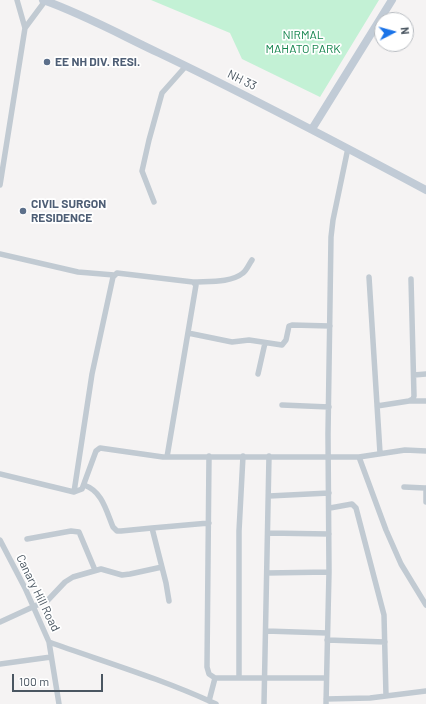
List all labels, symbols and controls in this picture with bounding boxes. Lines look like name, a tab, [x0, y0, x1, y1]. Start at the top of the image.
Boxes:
north arrow	[374, 12, 414, 52]
text: N	[399, 26, 412, 35]
park label: NIRMAL MAHATO PARK	[265, 28, 341, 56]
place label: EE NH DIV. RESI.	[55, 55, 140, 69]
marker: EE NH DIV. RESI.	[42, 57, 52, 67]
street label: NH 33	[225, 67, 259, 93]
place label: CIVIL SURGON RESIDENCE	[31, 197, 106, 225]
marker: CIVIL SURGON RESIDENCE	[18, 206, 28, 216]
street label: Canary Hill Road	[13, 552, 63, 634]
scale bar	[14, 666, 105, 692]
text: 100 m	[19, 674, 49, 688]

